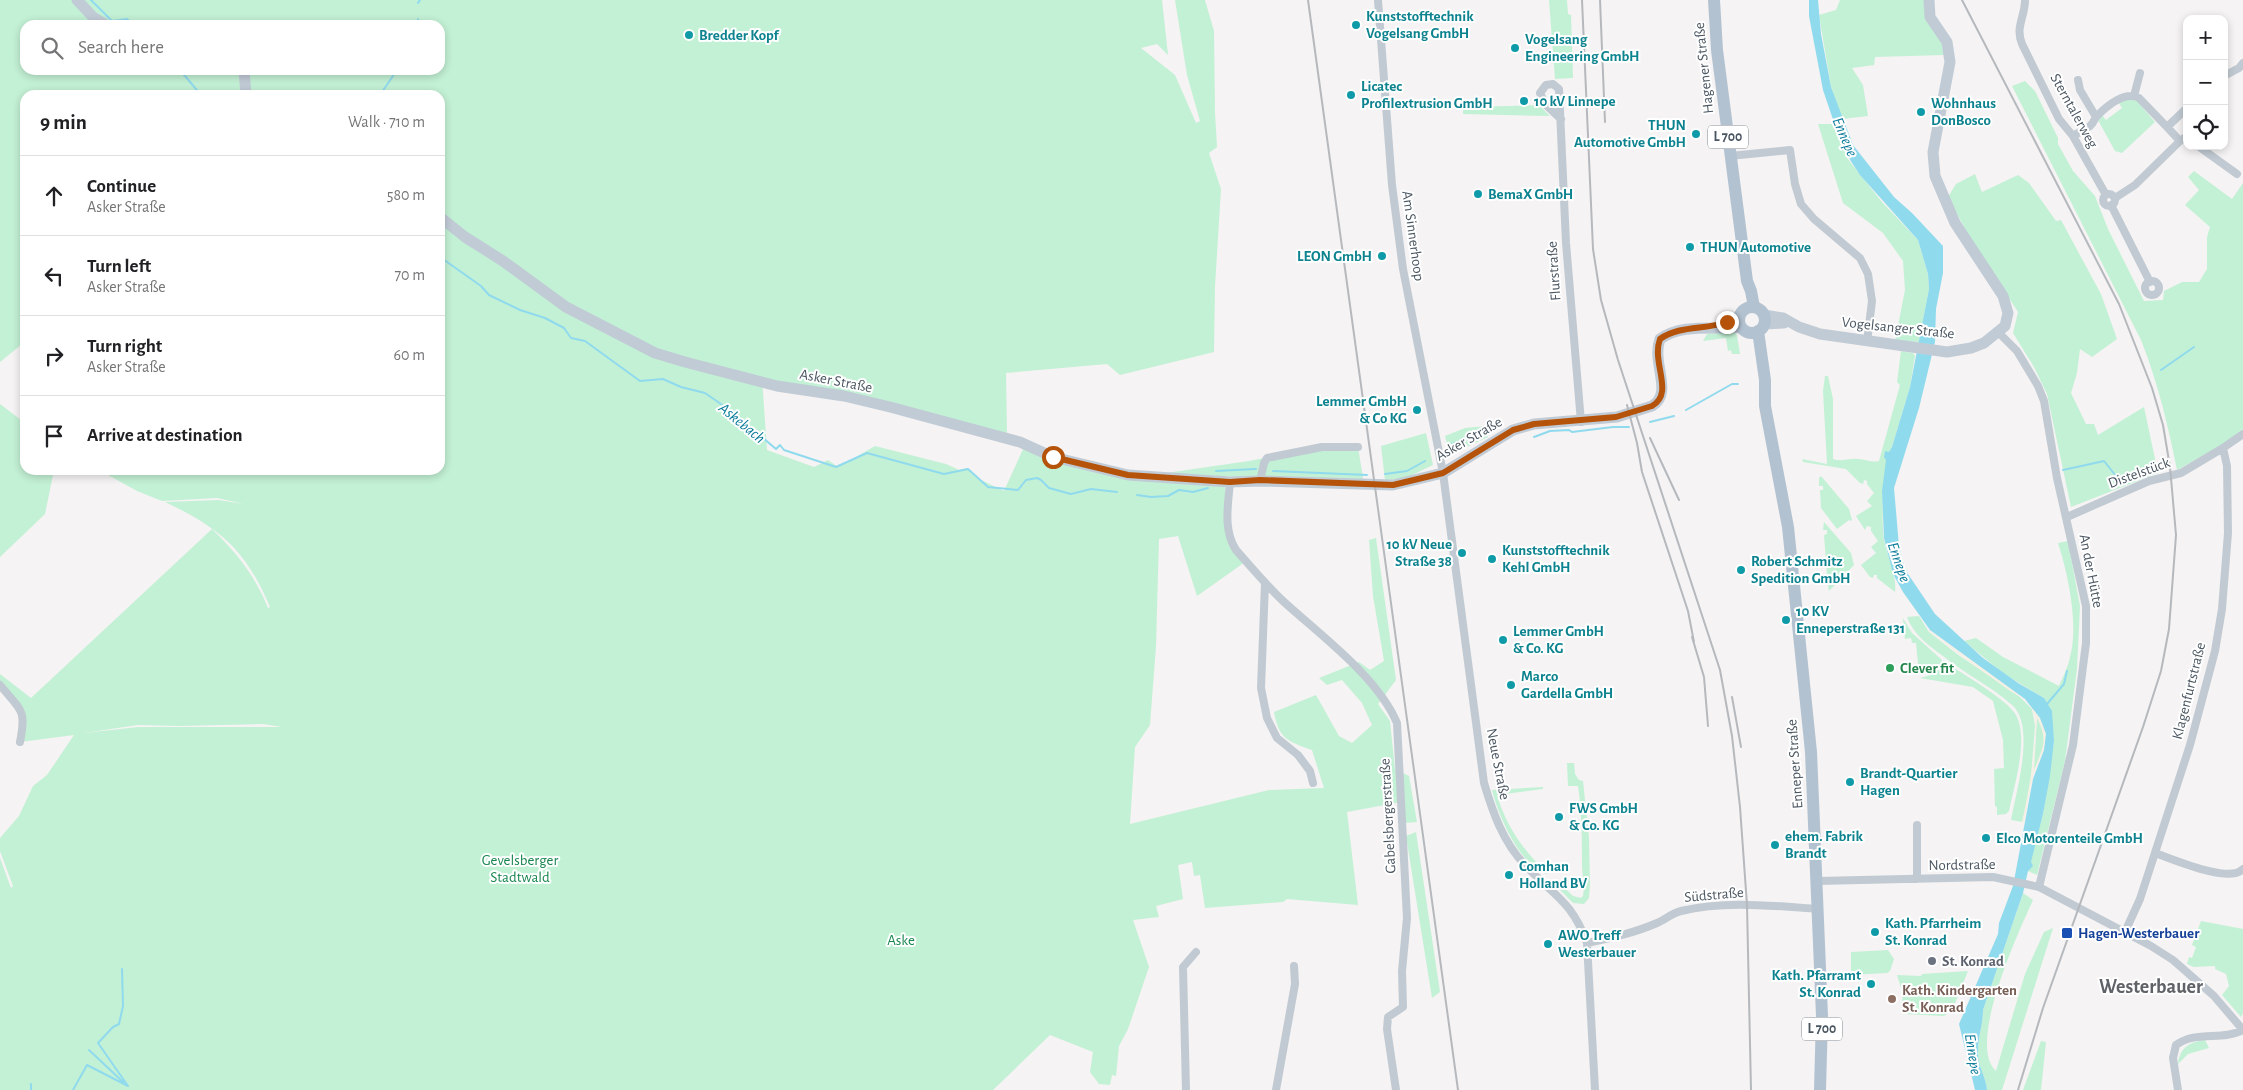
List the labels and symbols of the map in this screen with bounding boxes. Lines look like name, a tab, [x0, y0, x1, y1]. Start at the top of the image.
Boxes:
place label: Kunststofftechnik Vogelsang GmbH	[1366, 9, 1474, 41]
marker: Kunststofftechnik Vogelsang GmbH	[1350, 19, 1362, 31]
street label: Hagener Straße	[1692, 21, 1716, 114]
place label: Bredder Kopf	[699, 28, 780, 43]
marker: Bredder Kopf	[683, 29, 695, 41]
place label: Vogelsang Engineering GmbH	[1525, 32, 1640, 64]
marker: Vogelsang Engineering GmbH	[1509, 42, 1521, 54]
street label: Sterntalerweg	[2047, 71, 2101, 151]
place label: Licatec Profilextrusion GmbH	[1361, 79, 1493, 111]
marker: Licatec Profilextrusion GmbH	[1345, 89, 1357, 101]
place label: 10 kV Linnepe	[1534, 94, 1616, 109]
marker: 10 kV Linnepe	[1518, 95, 1530, 107]
place label: Wohnhaus DonBosco	[1931, 96, 1996, 128]
marker: Wohnhaus DonBosco	[1915, 106, 1927, 118]
water label: Ennepe	[1829, 115, 1860, 160]
place label: THUN Automotive GmbH	[1574, 118, 1686, 150]
road number: L 700	[1708, 125, 1748, 148]
marker: THUN Automotive GmbH	[1690, 128, 1702, 140]
place label: BemaX GmbH	[1488, 187, 1573, 202]
marker: BemaX GmbH	[1472, 188, 1484, 200]
street label: Am Sinnerhoop	[1399, 190, 1427, 282]
place label: THUN Automotive	[1700, 240, 1811, 255]
street label: Flurstraße	[1544, 241, 1564, 301]
marker: THUN Automotive	[1684, 241, 1696, 253]
place label: LEON GmbH	[1297, 249, 1372, 264]
marker: LEON GmbH	[1376, 250, 1388, 262]
route end	[1716, 311, 1739, 334]
street label: Vogelsanger Straße	[1841, 315, 1955, 341]
street label: Asker Straße	[798, 367, 874, 395]
place label: Lemmer GmbH & Co KG	[1316, 394, 1407, 426]
water label: Askebach	[715, 399, 768, 446]
marker: Lemmer GmbH & Co KG	[1411, 404, 1423, 416]
street label: Asker Straße	[1433, 414, 1505, 464]
route start	[1042, 446, 1065, 469]
street label: Distelstück	[2106, 455, 2172, 491]
street label: An der Hütte	[2077, 533, 2106, 609]
place label: 10 kV Neue Straße 38	[1386, 537, 1452, 569]
water label: Ennepe	[1884, 540, 1913, 584]
place label: Kunststofftechnik Kehl GmbH	[1502, 543, 1610, 575]
marker: 10 kV Neue Straße 38	[1456, 547, 1468, 559]
marker: Kunststofftechnik Kehl GmbH	[1486, 553, 1498, 565]
place label: Robert Schmitz Spedition GmbH	[1751, 554, 1850, 586]
marker: Robert Schmitz Spedition GmbH	[1735, 564, 1747, 576]
place label: 10 KV Enneperstraße 131	[1796, 604, 1905, 636]
marker: 10 KV Enneperstraße 131	[1780, 614, 1792, 626]
place label: Lemmer GmbH & Co. KG	[1513, 624, 1604, 656]
marker: Lemmer GmbH & Co. KG	[1497, 634, 1509, 646]
street label: Klagenfurtstraße	[2170, 641, 2208, 741]
place label: Clever fit	[1900, 661, 1954, 676]
marker: Clever fit	[1884, 662, 1896, 674]
place label: Marco Gardella GmbH	[1521, 669, 1613, 701]
marker: Marco Gardella GmbH	[1505, 679, 1517, 691]
street label: Enneper Straße	[1784, 719, 1806, 809]
street label: Neue Straße	[1484, 727, 1512, 801]
street label: Gabelsbergerstraße	[1377, 758, 1399, 874]
place label: Brandt-Quartier Hagen	[1860, 766, 1958, 798]
marker: Brandt-Quartier Hagen	[1844, 776, 1856, 788]
place label: FWS GmbH & Co. KG	[1569, 801, 1638, 833]
marker: FWS GmbH & Co. KG	[1553, 811, 1565, 823]
place label: ehem. Fabrik Brandt	[1785, 829, 1863, 861]
place label: Elco Motorenteile GmbH	[1996, 831, 2143, 846]
marker: Elco Motorenteile GmbH	[1980, 832, 1992, 844]
marker: ehem. Fabrik Brandt	[1769, 839, 1781, 851]
park label: Gevelsberger Stadtwald	[482, 853, 558, 885]
street label: Nordstraße	[1928, 857, 1996, 873]
place label: Comhan Holland BV	[1519, 859, 1587, 891]
marker: Comhan Holland BV	[1503, 869, 1515, 881]
street label: Südstraße	[1684, 885, 1744, 905]
place label: Kath. Pfarrheim St. Konrad	[1885, 916, 1981, 948]
marker: Kath. Pfarrheim St. Konrad	[1869, 926, 1881, 938]
marker: Hagen-Westerbauer	[2060, 926, 2074, 940]
place label: Hagen-Westerbauer	[2078, 926, 2200, 941]
place label: AWO Treff Westerbauer	[1558, 928, 1637, 960]
park label: Aske	[887, 933, 915, 948]
marker: AWO Treff Westerbauer	[1542, 938, 1554, 950]
place label: St. Konrad	[1942, 954, 2004, 969]
marker: St. Konrad	[1926, 955, 1938, 967]
place label: Kath. Pfarramt St. Konrad	[1772, 968, 1861, 1000]
district label: Westerbauer	[2099, 977, 2203, 997]
marker: Kath. Pfarramt St. Konrad	[1865, 978, 1877, 990]
place label: Kath. Kindergarten St. Konrad	[1902, 983, 2017, 1015]
marker: Kath. Kindergarten St. Konrad	[1886, 993, 1898, 1005]
road number: L 700	[1802, 1018, 1842, 1040]
water label: Ennepe	[1961, 1032, 1984, 1076]

